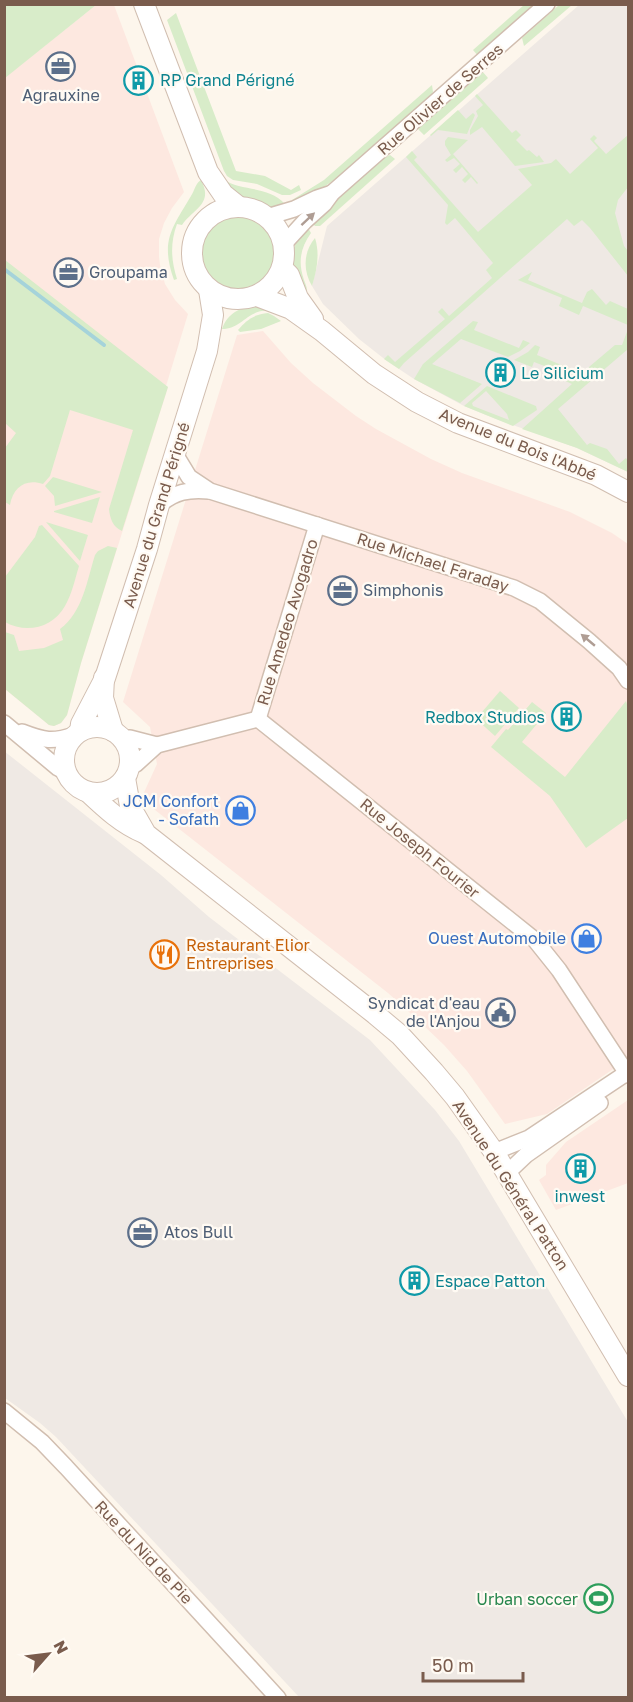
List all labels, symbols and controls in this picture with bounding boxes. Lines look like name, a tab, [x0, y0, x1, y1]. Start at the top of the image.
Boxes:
street label: Rue Olivier de Serres	[373, 39, 507, 159]
office icon: Agrauxine	[45, 51, 77, 83]
building icon: RP Grand Périgné	[123, 64, 155, 96]
place label: RP Grand Périgné	[160, 70, 295, 90]
place label: Agrauxine	[22, 85, 100, 105]
one-way arrow	[300, 213, 315, 226]
office icon: Groupama	[52, 256, 84, 288]
place label: Groupama	[89, 262, 168, 282]
building icon: Le Silicium	[484, 357, 516, 389]
place label: Le Silicium	[521, 363, 604, 383]
street label: Avenue du Bois l'Abbé	[437, 403, 599, 485]
street label: Avenue du Grand Périgné	[118, 420, 194, 610]
street label: Rue Michael Faraday	[355, 528, 511, 596]
street label: Rue Amedeo Avogadro	[252, 536, 322, 708]
office icon: Simphonis	[326, 574, 358, 606]
place label: Simphonis	[363, 580, 444, 600]
one-way arrow	[580, 634, 595, 647]
building icon: Redbox Studios	[550, 701, 582, 733]
place label: Redbox Studios	[425, 707, 545, 727]
place label: JCM Confort - Sofath	[123, 791, 219, 829]
shop icon: JCM Confort - Sofath	[224, 794, 256, 826]
street label: Rue Joseph Fourier	[356, 794, 484, 902]
shop icon: Ouest Automobile	[571, 922, 603, 954]
place label: Ouest Automobile	[428, 928, 566, 948]
place label: Restaurant Elior Entreprises	[186, 935, 310, 973]
restaurant icon: Restaurant Elior Entreprises	[149, 938, 181, 970]
place label: Syndicat d'eau de l'Anjou	[368, 993, 480, 1031]
public building icon: Syndicat d'eau de l'Anjou	[485, 996, 517, 1028]
street label: Avenue du Général Patton	[448, 1096, 574, 1274]
building icon: inwest	[564, 1152, 596, 1184]
place label: inwest	[555, 1186, 605, 1206]
office icon: Atos Bull	[127, 1216, 159, 1248]
place label: Atos Bull	[164, 1222, 233, 1242]
building icon: Espace Patton	[398, 1265, 430, 1297]
place label: Espace Patton	[435, 1271, 545, 1291]
street label: Rue du Nid de Pie	[91, 1496, 197, 1608]
sports icon: Urban soccer	[583, 1583, 615, 1615]
place label: Urban soccer	[476, 1589, 578, 1609]
north arrow	[18, 1624, 78, 1684]
text: N	[50, 1637, 73, 1657]
scale bar	[423, 1645, 524, 1683]
text: 50 m	[432, 1654, 474, 1676]

